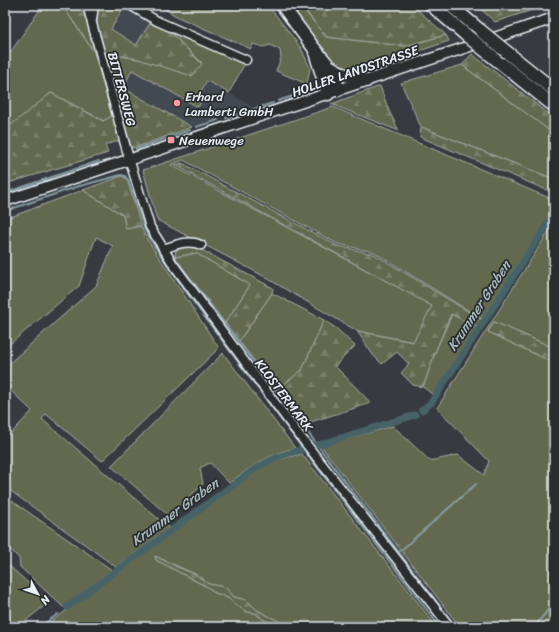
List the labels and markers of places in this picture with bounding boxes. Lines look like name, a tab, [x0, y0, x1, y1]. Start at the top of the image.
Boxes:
place label: Erhard Lamberti GmbH	[185, 85, 274, 123]
marker: Erhard Lamberti GmbH	[172, 98, 182, 108]
place label: Neuenwege	[179, 129, 244, 152]
marker: Neuenwege	[166, 135, 176, 145]

